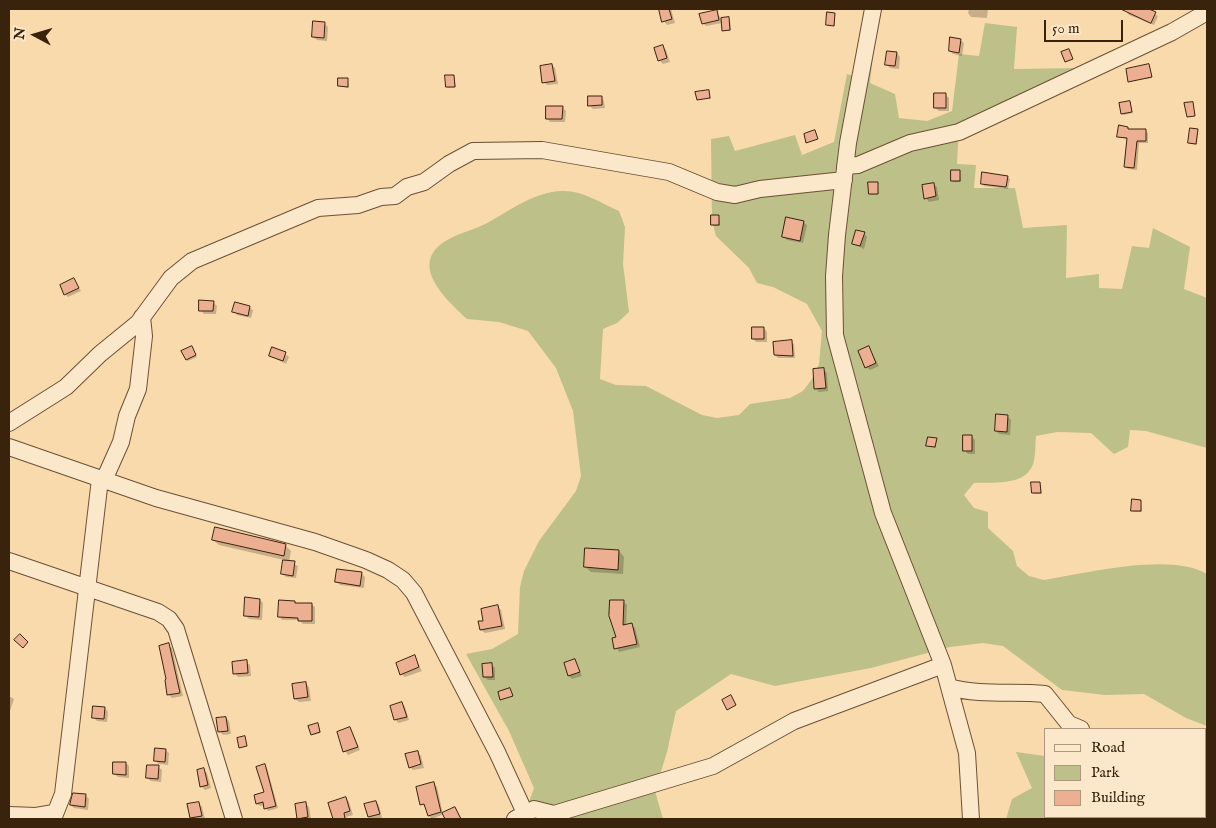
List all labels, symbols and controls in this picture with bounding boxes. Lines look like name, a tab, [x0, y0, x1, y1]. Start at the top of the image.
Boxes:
north arrow	[10, 10, 60, 60]
scale bar	[1046, 10, 1125, 42]
text: 50 m	[1052, 19, 1080, 38]
text: N	[10, 26, 30, 40]
legend	[1044, 728, 1206, 818]
text: Road	[1091, 738, 1125, 757]
text: Park	[1091, 763, 1120, 782]
text: Building	[1091, 788, 1145, 807]

